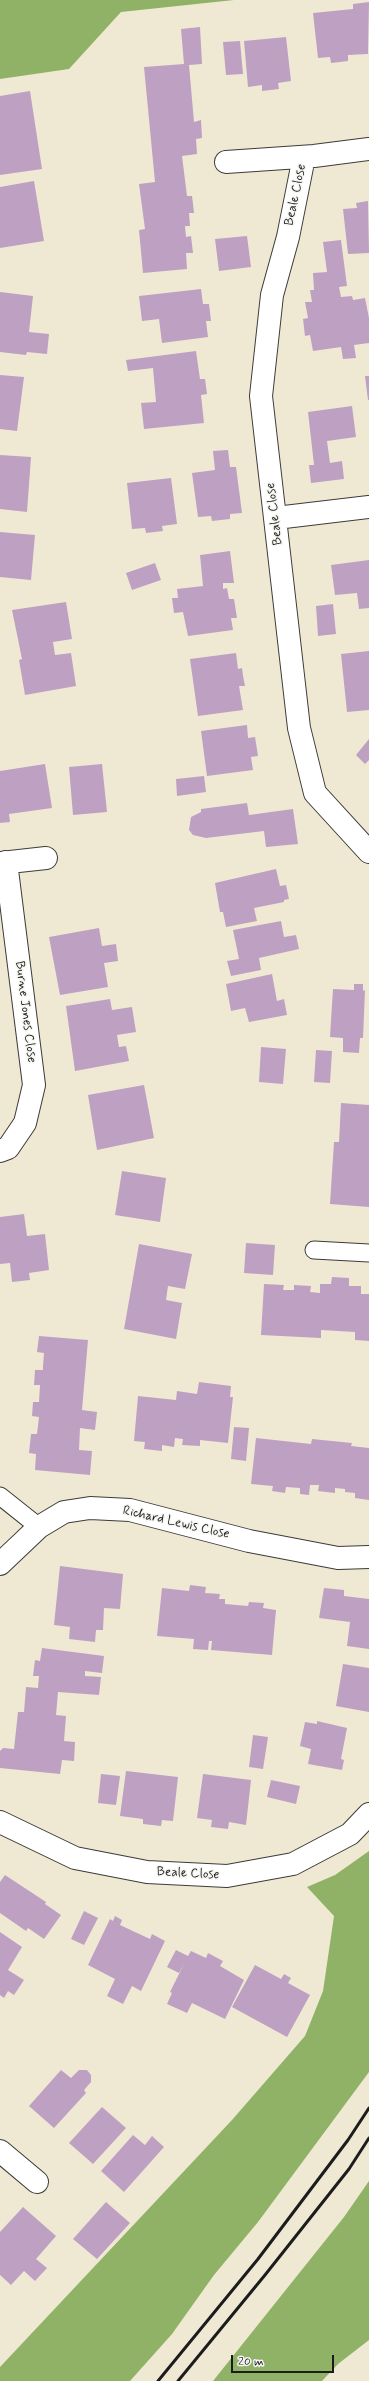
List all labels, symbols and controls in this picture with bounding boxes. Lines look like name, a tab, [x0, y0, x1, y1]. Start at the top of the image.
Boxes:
street label: Beale Close	[282, 163, 310, 227]
street label: Beale Close	[263, 482, 287, 546]
street label: Burne Jones Close	[11, 960, 39, 1064]
street label: Richard Lewis Close	[121, 1503, 231, 1543]
street label: Beale Close	[156, 1865, 220, 1883]
scale bar	[233, 2347, 336, 2373]
text: 20 m	[238, 2354, 264, 2370]

